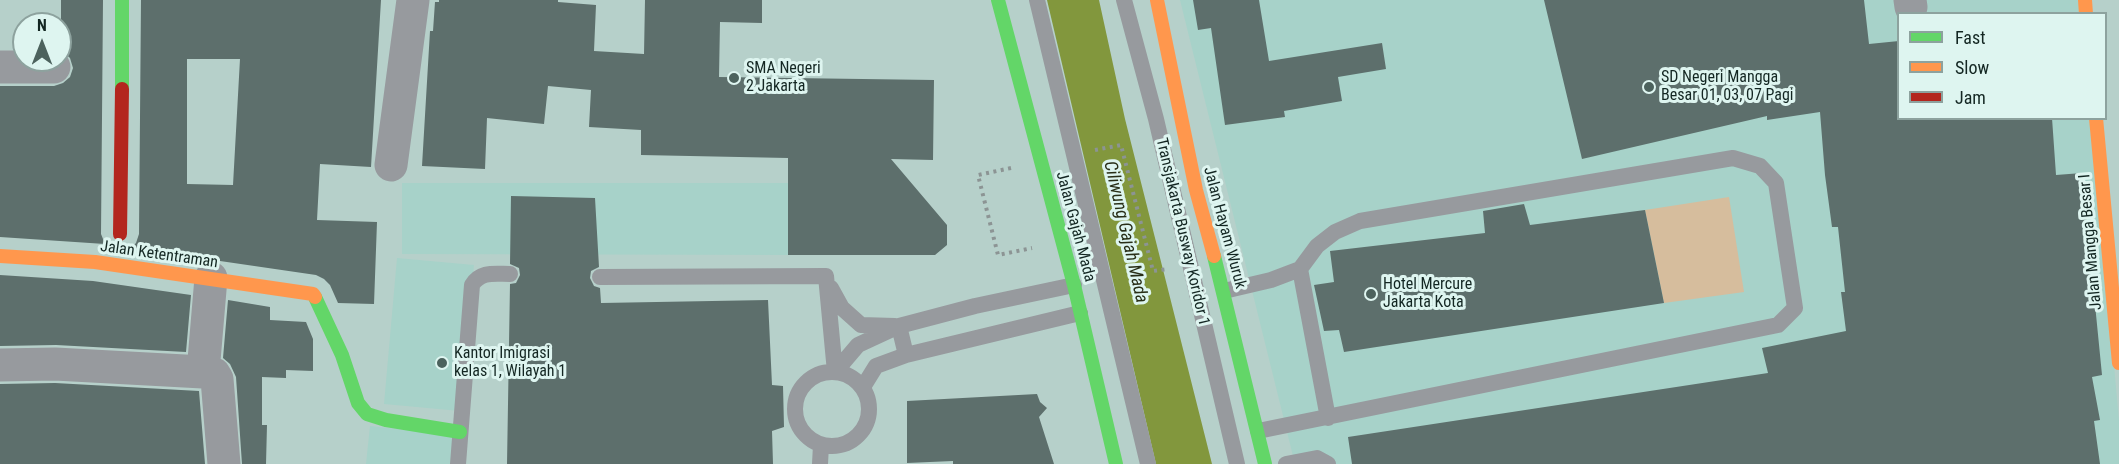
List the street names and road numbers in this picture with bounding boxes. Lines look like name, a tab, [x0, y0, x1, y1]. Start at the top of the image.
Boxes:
street label: Transjakarta Busway Koridor 1	[1151, 136, 1213, 328]
street label: Jalan Hayam Wuruk	[1199, 165, 1249, 291]
street label: Jalan Gajah Mada	[1051, 170, 1099, 284]
street label: Jalan Mangga Besar I	[2075, 173, 2107, 311]
street label: Jalan Ketentraman	[99, 237, 219, 273]

